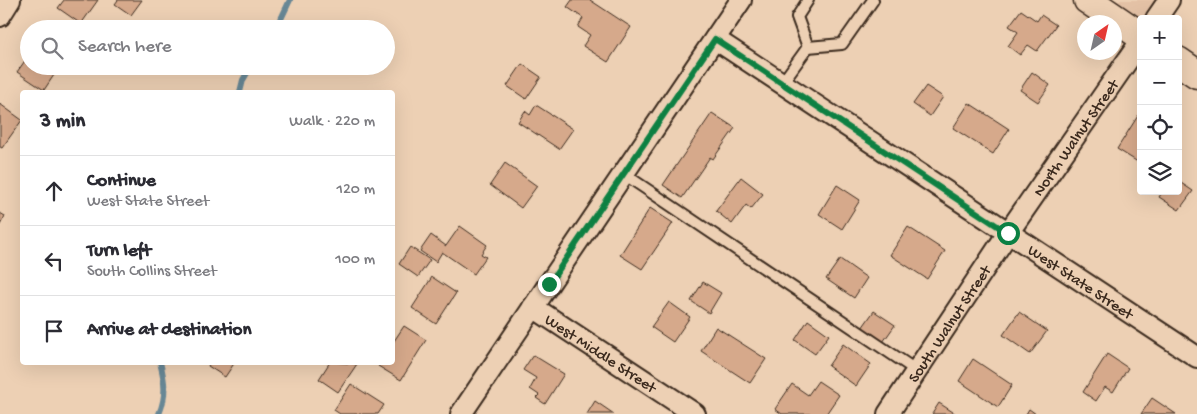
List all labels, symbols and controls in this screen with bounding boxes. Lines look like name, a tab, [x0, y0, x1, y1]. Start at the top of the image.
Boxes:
north arrow	[1077, 15, 1122, 60]
map controls	[1137, 15, 1182, 195]
button: +	[1137, 15, 1182, 60]
search box	[20, 20, 395, 75]
icon: search	[38, 34, 66, 62]
text: Search here	[78, 36, 172, 59]
button: −	[1137, 60, 1182, 105]
street label: North Walnut Street	[1030, 76, 1125, 201]
button: locate	[1137, 105, 1182, 150]
text: 3 min	[40, 110, 85, 135]
text: Walk · 220 m	[289, 113, 375, 132]
button: layers	[1137, 150, 1182, 195]
text: Continue	[87, 170, 156, 193]
icon: ahead	[40, 177, 68, 205]
text: 120 m	[336, 181, 375, 200]
text: West State Street	[87, 193, 209, 212]
route start	[997, 222, 1020, 245]
text: Turn left	[87, 240, 151, 263]
street label: West State Street	[1023, 242, 1137, 326]
icon: left	[40, 247, 68, 275]
text: 100 m	[335, 251, 375, 270]
street label: South Walnut Street	[906, 262, 998, 387]
text: South Collins Street	[87, 263, 217, 282]
route end	[538, 273, 561, 296]
street label: West Middle Street	[540, 311, 660, 400]
icon: arrive	[40, 317, 68, 345]
text: Arrive at destination	[87, 319, 251, 342]

